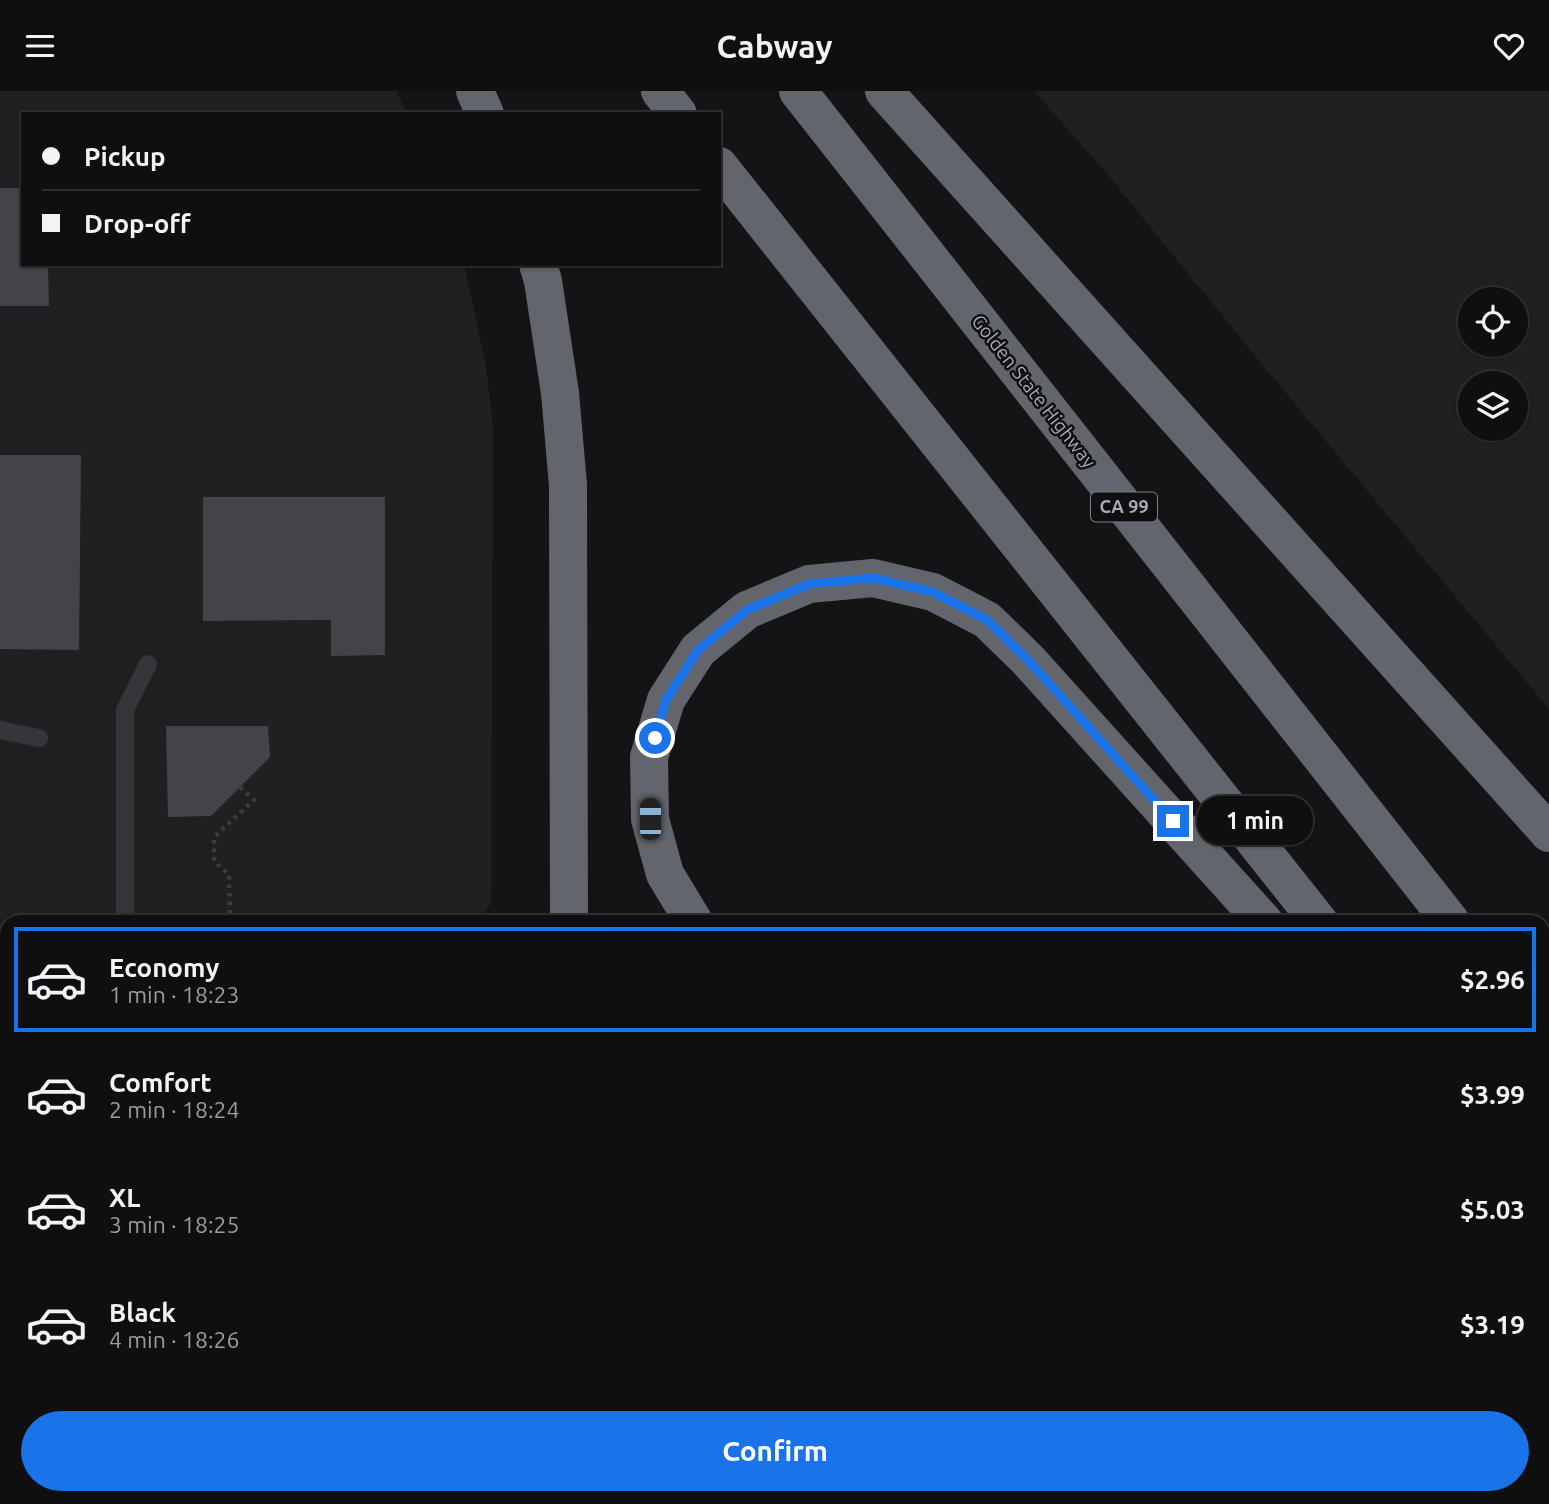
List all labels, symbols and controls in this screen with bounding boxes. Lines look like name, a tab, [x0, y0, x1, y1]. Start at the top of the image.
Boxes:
icon: menu	[21, 27, 59, 65]
icon: heart	[1490, 27, 1528, 65]
text: Cabway	[717, 28, 832, 64]
text: Pickup	[84, 142, 166, 171]
text: Drop-off	[84, 209, 191, 238]
map controls	[1458, 287, 1528, 441]
button: locate	[1458, 287, 1528, 357]
street label: Golden State Highway	[967, 310, 1101, 472]
button: layers	[1458, 371, 1528, 441]
road number: CA 99	[1091, 493, 1157, 521]
route start	[639, 722, 671, 754]
callout: 1 min	[1198, 797, 1313, 845]
car	[640, 798, 661, 840]
route end	[1157, 805, 1189, 837]
text: 1 min	[1226, 808, 1284, 833]
icon: car	[25, 948, 88, 1011]
text: Economy	[109, 953, 219, 982]
text: $2.96	[1460, 965, 1525, 994]
text: 1 min · 18:23	[109, 982, 240, 1007]
icon: car	[25, 1063, 88, 1126]
text: Comfort	[109, 1068, 212, 1097]
text: $3.99	[1460, 1080, 1525, 1109]
text: 2 min · 18:24	[109, 1097, 240, 1122]
icon: car	[25, 1178, 88, 1241]
text: XL	[109, 1183, 140, 1212]
text: $5.03	[1460, 1195, 1525, 1224]
text: 3 min · 18:25	[109, 1212, 240, 1237]
icon: car	[25, 1293, 88, 1356]
text: Black	[109, 1298, 176, 1327]
text: $3.19	[1460, 1310, 1525, 1339]
text: 4 min · 18:26	[109, 1327, 240, 1352]
button: Confirm	[21, 1411, 1529, 1491]

